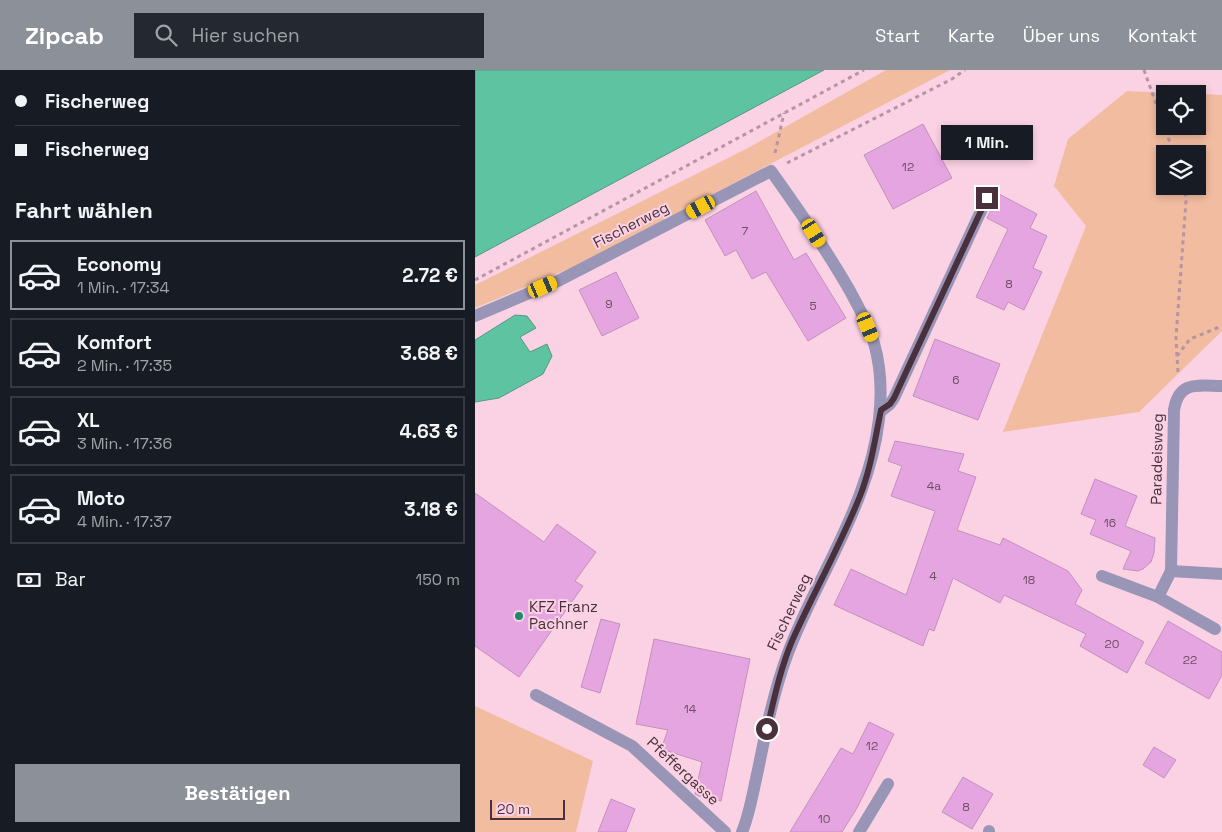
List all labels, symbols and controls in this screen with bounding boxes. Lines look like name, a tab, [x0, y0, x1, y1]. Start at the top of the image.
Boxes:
search box	[134, 13, 484, 58]
text: Zipcab	[25, 20, 104, 51]
icon: search	[152, 21, 180, 49]
text: Hier suchen	[192, 23, 300, 48]
text: Start	[875, 24, 920, 47]
text: Karte	[948, 24, 995, 47]
text: Über uns	[1023, 24, 1100, 47]
text: Kontakt	[1128, 24, 1197, 47]
map controls	[1156, 85, 1206, 195]
button: locate	[1156, 85, 1206, 135]
text: Fischerweg	[45, 89, 149, 114]
callout: 1 Min.	[941, 126, 1033, 160]
text: 1 Min.	[965, 132, 1009, 153]
text: Fischerweg	[45, 137, 149, 162]
button: layers	[1156, 145, 1206, 195]
house number: 12	[902, 159, 914, 175]
route end	[976, 187, 998, 209]
car	[684, 193, 717, 221]
text: Fahrt wählen	[15, 196, 153, 224]
street label: Fischerweg	[590, 197, 672, 252]
car	[799, 216, 828, 250]
house number: 7	[742, 223, 749, 239]
text: Economy	[77, 252, 161, 277]
icon: car	[17, 253, 62, 298]
text: 2.72 €	[402, 263, 458, 288]
car	[526, 274, 559, 300]
house number: 8	[1005, 276, 1013, 292]
text: 1 Min. · 17:34	[77, 277, 170, 298]
house number: 9	[605, 296, 613, 312]
house number: 5	[809, 298, 817, 314]
car	[855, 310, 880, 344]
text: Komfort	[77, 330, 152, 355]
icon: car	[17, 331, 62, 376]
text: 3.68 €	[400, 341, 458, 366]
text: 2 Min. · 17:35	[77, 355, 172, 376]
house number: 6	[952, 372, 960, 388]
text: XL	[77, 408, 100, 433]
icon: car	[17, 409, 62, 454]
street label: Paradeisweg	[1146, 413, 1167, 505]
text: 4.63 €	[399, 419, 458, 444]
text: 3 Min. · 17:36	[77, 433, 172, 454]
house number: 4a	[927, 478, 941, 494]
text: Moto	[77, 486, 125, 511]
icon: car	[17, 487, 62, 532]
text: 3.18 €	[404, 497, 458, 522]
text: 4 Min. · 17:37	[77, 511, 172, 532]
house number: 16	[1104, 515, 1116, 531]
icon: cash	[15, 566, 43, 594]
text: Bar	[55, 567, 86, 592]
house number: 4	[929, 568, 937, 584]
text: 150 m	[416, 569, 460, 590]
street label: Fischerweg	[762, 570, 815, 653]
house number: 18	[1023, 572, 1035, 588]
place label: KFZ Franz Pachner	[529, 597, 598, 633]
marker: KFZ Franz Pachner	[513, 610, 525, 622]
house number: 20	[1105, 636, 1119, 652]
house number: 22	[1183, 652, 1197, 668]
house number: 14	[684, 701, 697, 717]
route start	[756, 718, 778, 740]
street label: Pfeffergasse	[643, 732, 724, 809]
house number: 12	[866, 738, 878, 754]
button: Bestätigen	[15, 764, 460, 822]
scale bar	[490, 797, 565, 820]
house number: 8	[962, 799, 970, 815]
text: 20 m	[497, 800, 530, 818]
house number: 10	[818, 811, 830, 827]

